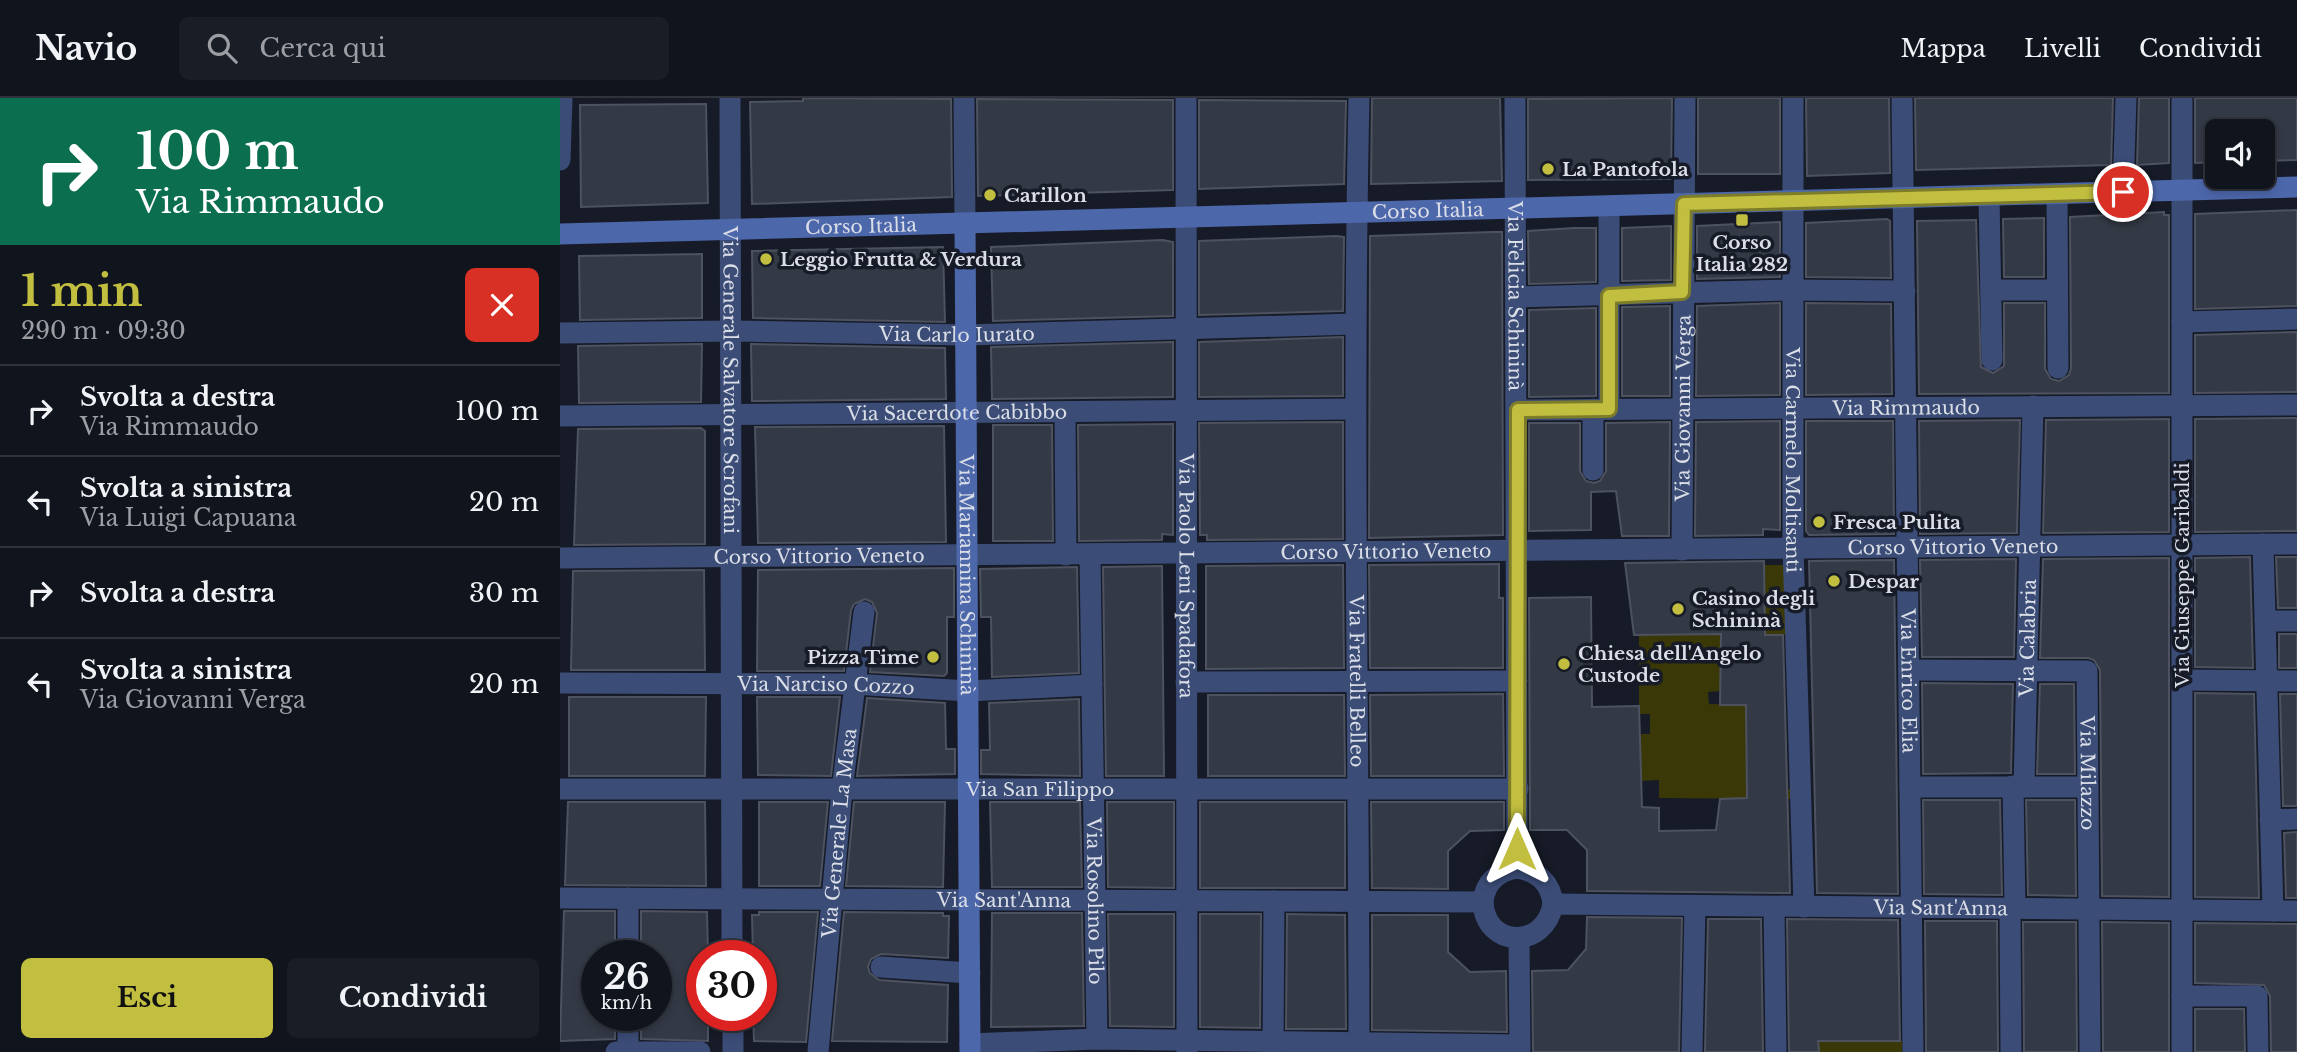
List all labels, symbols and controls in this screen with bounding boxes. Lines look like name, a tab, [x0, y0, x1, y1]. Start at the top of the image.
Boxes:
search box	[179, 17, 669, 80]
text: Navio	[35, 28, 137, 69]
icon: search	[203, 29, 241, 67]
text: Cerca qui	[259, 32, 386, 64]
text: Mappa	[1901, 34, 1986, 63]
text: Livelli	[2024, 34, 2101, 63]
text: Condividi	[2139, 34, 2262, 63]
map controls	[2205, 119, 2275, 189]
button: sound	[2205, 119, 2275, 189]
text: 100 m	[136, 121, 299, 182]
icon: right	[21, 126, 112, 217]
place label: La Pantofola	[1562, 158, 1689, 181]
marker: La Pantofola	[1540, 161, 1556, 177]
pin	[2093, 162, 2153, 222]
icon: arrive	[2104, 173, 2142, 211]
text: Via Rimmaudo	[136, 182, 385, 222]
place label: Carillon	[1004, 184, 1087, 207]
marker: Carillon	[982, 187, 998, 203]
street label: Corso Italia	[1372, 198, 1484, 224]
street label: Via Felicia Schininà	[1503, 200, 1527, 392]
marker: Corso Italia 282	[1734, 212, 1750, 228]
street label: Corso Italia	[805, 213, 918, 239]
street label: Via Generale Salvatore Scrofani	[718, 225, 742, 534]
place label: Corso Italia 282	[1696, 231, 1788, 276]
place label: Leggio Frutta & Verdura	[780, 248, 1022, 271]
marker: Leggio Frutta & Verdura	[758, 251, 774, 267]
text: 1 min	[21, 265, 143, 317]
button: close	[465, 268, 539, 342]
street label: Via Giovanni Verga	[1671, 314, 1696, 502]
text: 290 m · 09:30	[21, 317, 186, 345]
street label: Via Carlo Iurato	[878, 322, 1035, 347]
street label: Via Carmelo Moltisanti	[1781, 346, 1805, 574]
text: Svolta a destra	[80, 381, 276, 413]
icon: right	[21, 392, 59, 430]
text: 100 m	[455, 395, 539, 427]
street label: Via Rimmaudo	[1831, 396, 1980, 420]
street label: Via Sacerdote Cabibbo	[846, 401, 1067, 425]
text: Via Rimmaudo	[80, 413, 259, 441]
street label: Via Paolo Leni Spadafora	[1174, 452, 1198, 699]
street label: Via Mariannina Schininà	[954, 453, 979, 696]
street label: Via Giuseppe Garibaldi	[2171, 462, 2194, 689]
text: Svolta a sinistra	[80, 472, 292, 504]
icon: left	[21, 483, 59, 521]
text: 20 m	[469, 486, 539, 518]
text: Via Luigi Capuana	[80, 504, 297, 532]
place label: Fresca Pulita	[1833, 511, 1961, 534]
marker: Fresca Pulita	[1811, 514, 1827, 530]
street label: Corso Vittorio Veneto	[1847, 535, 2059, 560]
street label: Corso Vittorio Veneto	[1280, 539, 1492, 564]
street label: Corso Vittorio Veneto	[713, 544, 925, 569]
place label: Despar	[1848, 570, 1920, 593]
marker: Despar	[1826, 573, 1842, 589]
icon: right	[21, 574, 59, 612]
text: Svolta a destra	[80, 577, 276, 609]
text: 30 m	[469, 577, 539, 609]
street label: Via Calabria	[2015, 578, 2041, 698]
place label: Casino degli Schininà	[1692, 587, 1815, 632]
street label: Via Fratelli Belleo	[1344, 594, 1369, 767]
marker: Casino degli Schininà	[1670, 601, 1686, 617]
street label: Via Enrico Elia	[1896, 608, 1921, 754]
place label: Chiesa dell'Angelo Custode	[1578, 642, 1762, 687]
place label: Pizza Time	[807, 646, 919, 669]
marker: Pizza Time	[925, 649, 941, 665]
text: Svolta a sinistra	[80, 654, 292, 686]
marker: Chiesa dell'Angelo Custode	[1556, 656, 1572, 672]
icon: left	[21, 665, 59, 703]
text: 20 m	[469, 668, 539, 700]
street label: Via Narciso Cozzo	[736, 673, 915, 700]
text: Via Giovanni Verga	[80, 686, 306, 714]
street label: Via Milazzo	[2075, 715, 2099, 830]
street label: Via Generale La Masa	[817, 726, 862, 940]
street label: Via San Filippo	[965, 778, 1114, 801]
position arrow	[1480, 812, 1554, 886]
street label: Via Rosolino Pilo	[1082, 816, 1107, 985]
street label: Via Sant'Anna	[936, 889, 1072, 912]
street label: Via Sant'Anna	[1873, 896, 2008, 920]
speed limit sign: 30	[686, 940, 777, 1031]
text: 26	[603, 955, 650, 998]
button: Esci	[21, 958, 273, 1038]
button: Condividi	[287, 958, 539, 1038]
text: km/h	[601, 992, 652, 1014]

